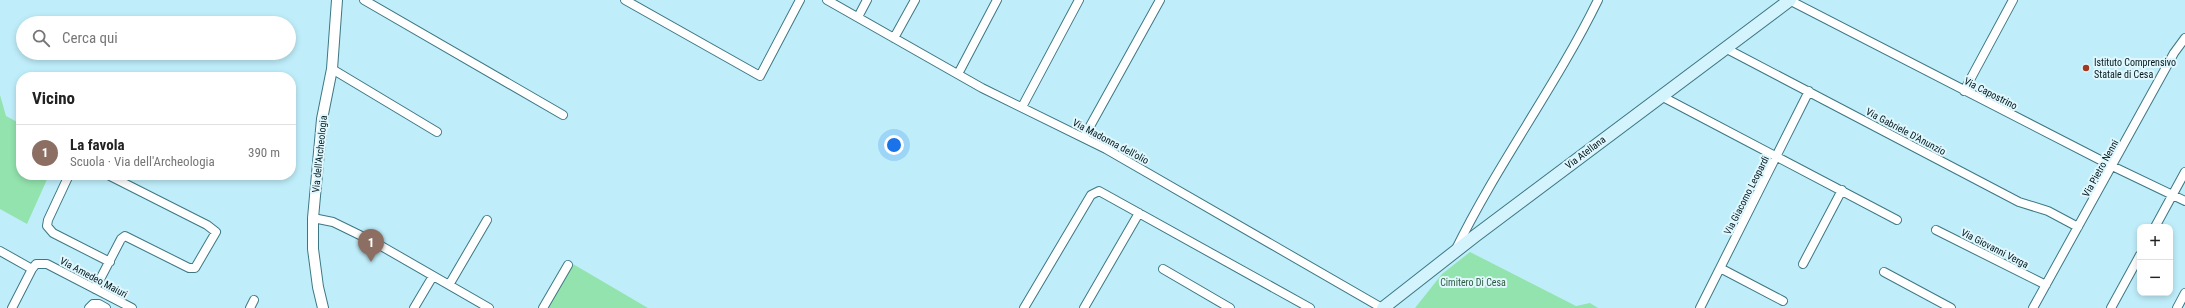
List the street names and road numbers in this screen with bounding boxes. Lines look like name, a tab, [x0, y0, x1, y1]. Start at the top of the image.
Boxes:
street label: Via Capostrino	[1962, 75, 2019, 112]
street label: Via Gabriele D'Anunzio	[1864, 106, 1948, 157]
street label: Via dell'Archeologia	[310, 115, 329, 193]
street label: Via Madonna dell'olio	[1071, 117, 1151, 166]
street label: Via Atellana	[1563, 134, 1608, 171]
street label: Via Pietro Nenni	[2080, 138, 2121, 199]
street label: Via Giacomo Leopardi	[1722, 154, 1771, 236]
street label: Via Giovanni Verga	[1959, 227, 2030, 270]
street label: Via Amedeo Maiuri	[58, 255, 129, 300]

